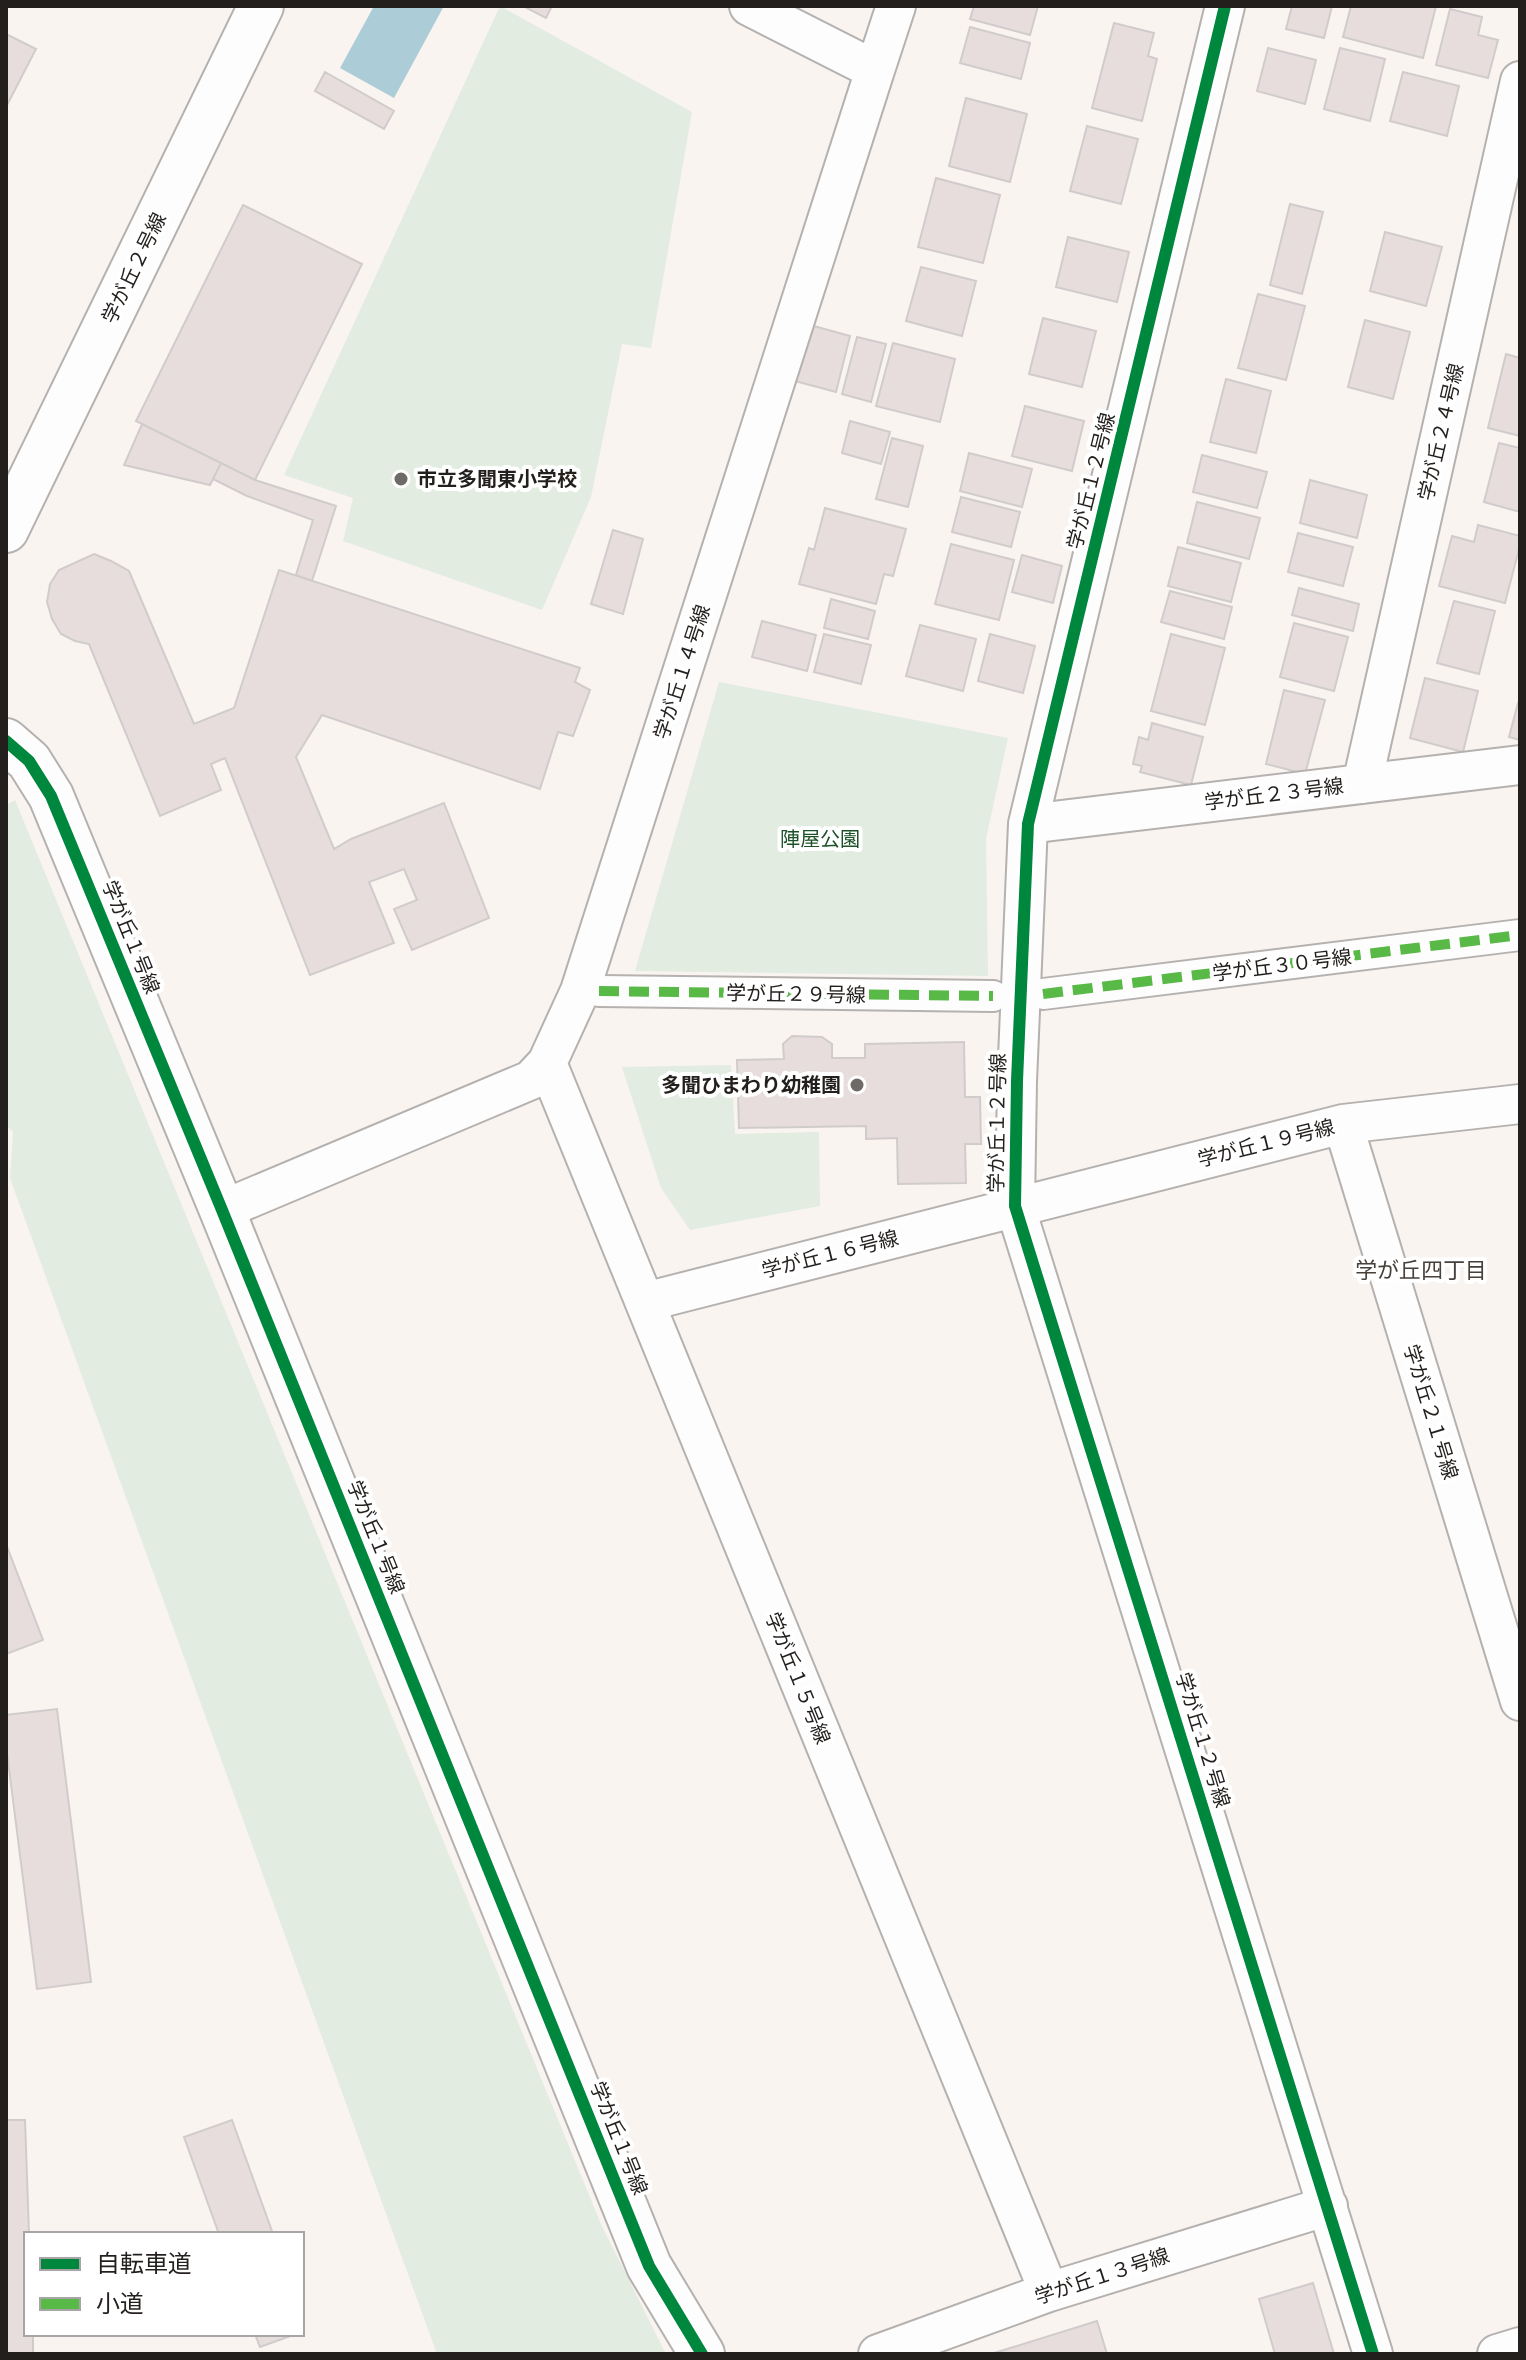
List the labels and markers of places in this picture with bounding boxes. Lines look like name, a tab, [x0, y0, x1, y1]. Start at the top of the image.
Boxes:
place label: 市立多聞東小学校	[417, 463, 577, 494]
marker: 市立多聞東小学校	[392, 470, 410, 488]
place label: 多聞ひまわり幼稚園	[661, 1069, 841, 1100]
marker: 多聞ひまわり幼稚園	[848, 1076, 866, 1094]

